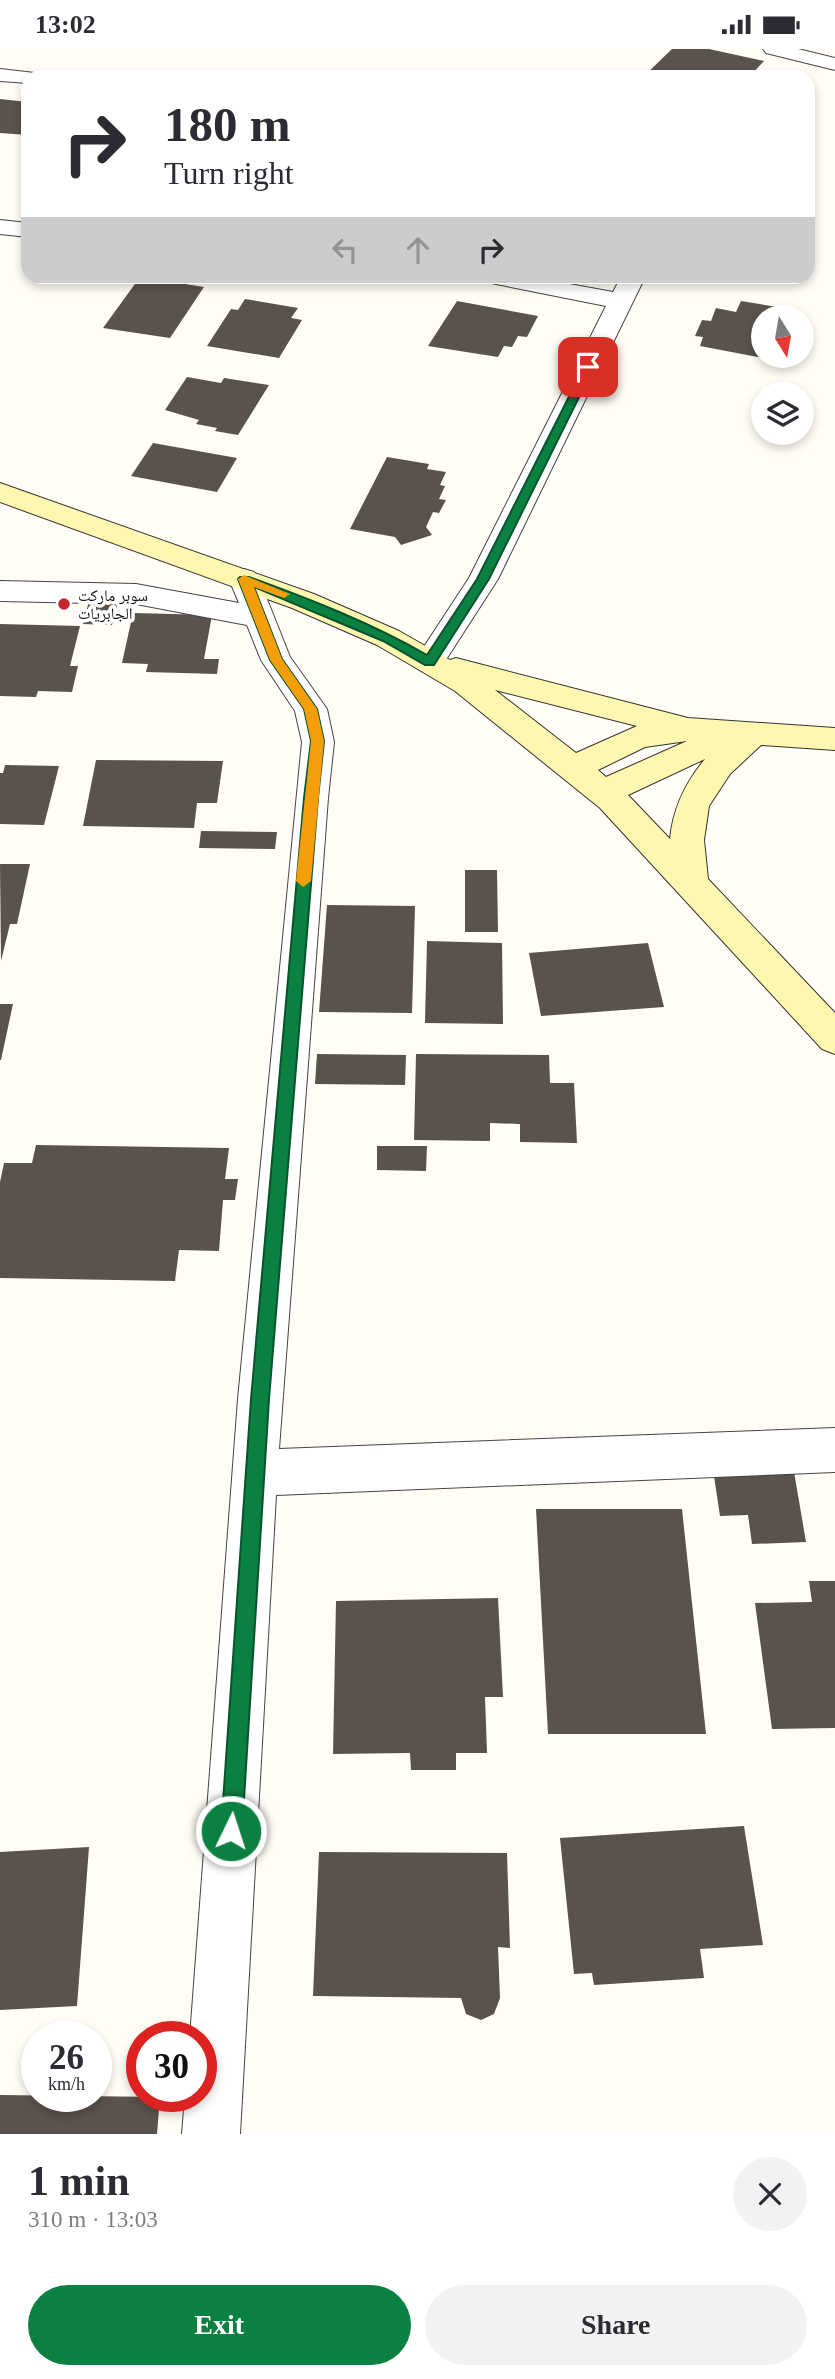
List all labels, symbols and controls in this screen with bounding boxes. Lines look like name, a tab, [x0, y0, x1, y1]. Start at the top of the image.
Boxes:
text: 13:02	[35, 10, 96, 39]
text: 180 m	[164, 97, 291, 152]
icon: right	[49, 98, 140, 189]
text: Turn right	[164, 155, 294, 191]
icon: left	[326, 231, 364, 269]
icon: ahead	[399, 231, 437, 269]
icon: right	[472, 231, 510, 269]
north arrow	[751, 305, 814, 367]
map controls	[751, 305, 814, 445]
pin	[558, 337, 618, 397]
icon: arrive	[569, 348, 607, 386]
button: layers	[751, 382, 814, 445]
place label: سوبر ماركت الجابريات	[78, 587, 148, 623]
marker: سوبر ماركت الجابريات	[56, 596, 72, 612]
position arrow	[194, 1794, 268, 1868]
speed limit sign: 30	[126, 2021, 217, 2112]
text: 26	[49, 2038, 84, 2077]
text: km/h	[48, 2074, 85, 2094]
button: close	[733, 2157, 807, 2231]
text: 1 min	[28, 2158, 130, 2204]
text: 310 m · 13:03	[28, 2207, 158, 2232]
button: Exit	[28, 2285, 411, 2365]
button: Share	[425, 2285, 807, 2365]

